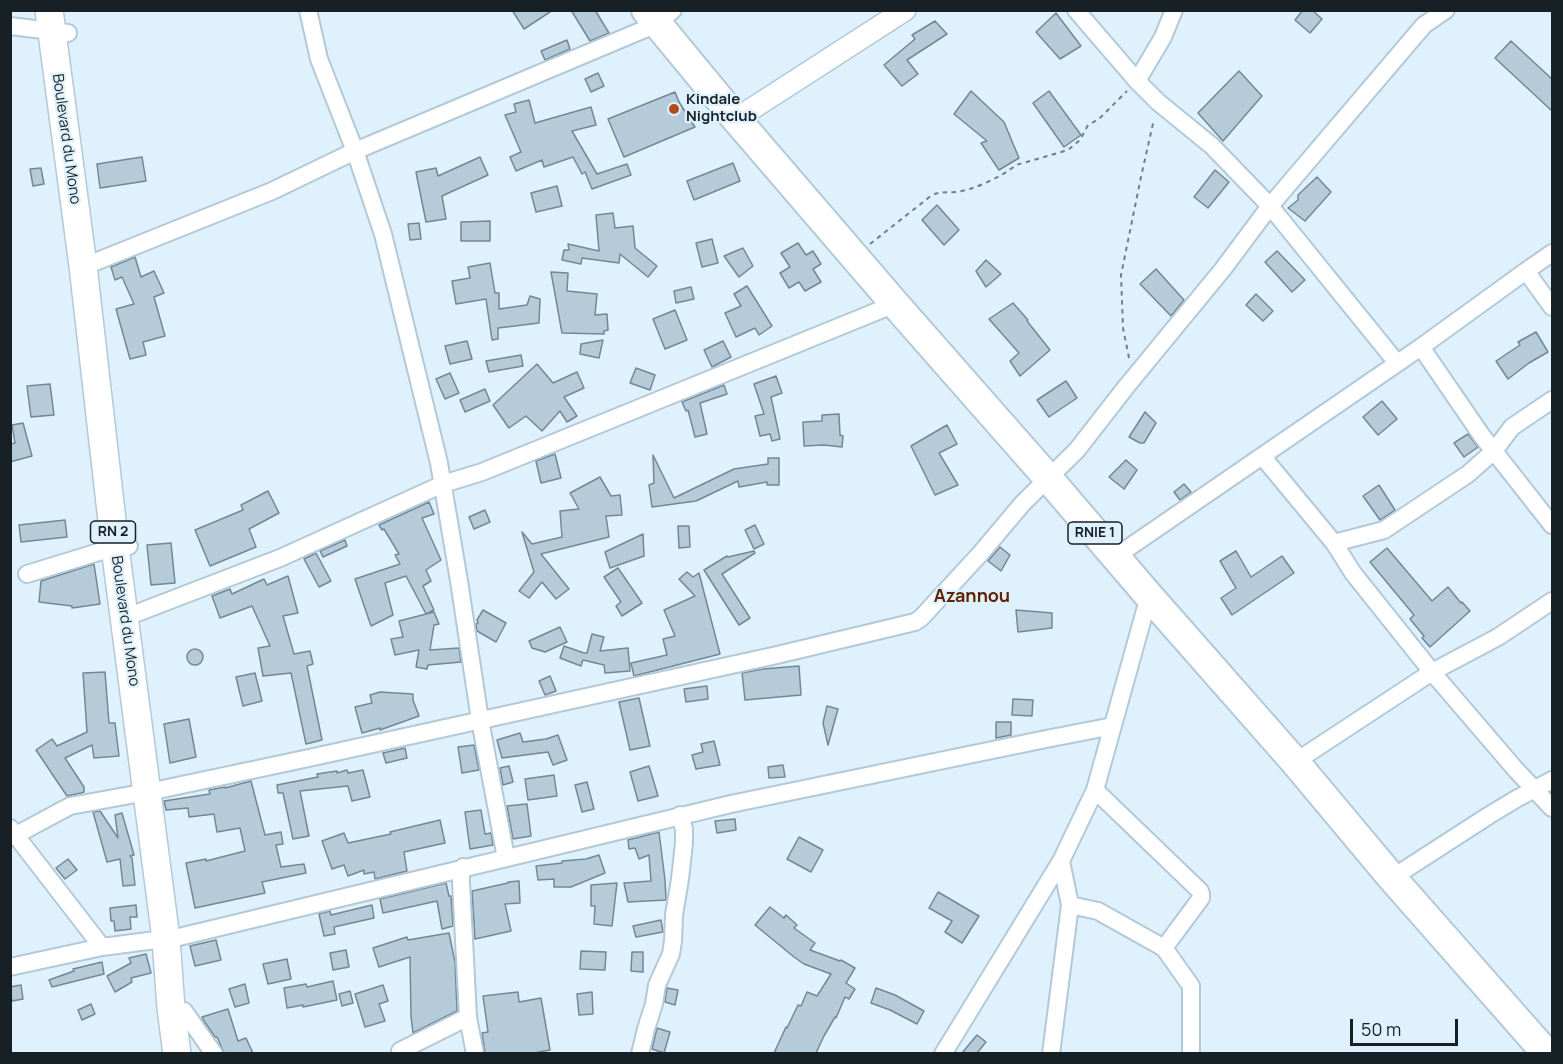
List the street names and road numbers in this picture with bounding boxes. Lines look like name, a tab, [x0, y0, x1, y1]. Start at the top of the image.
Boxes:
street label: Boulevard du Mono	[48, 73, 84, 205]
road number: RN 2	[90, 521, 136, 543]
road number: RNIE 1	[1068, 522, 1122, 544]
street label: Boulevard du Mono	[107, 555, 143, 687]

